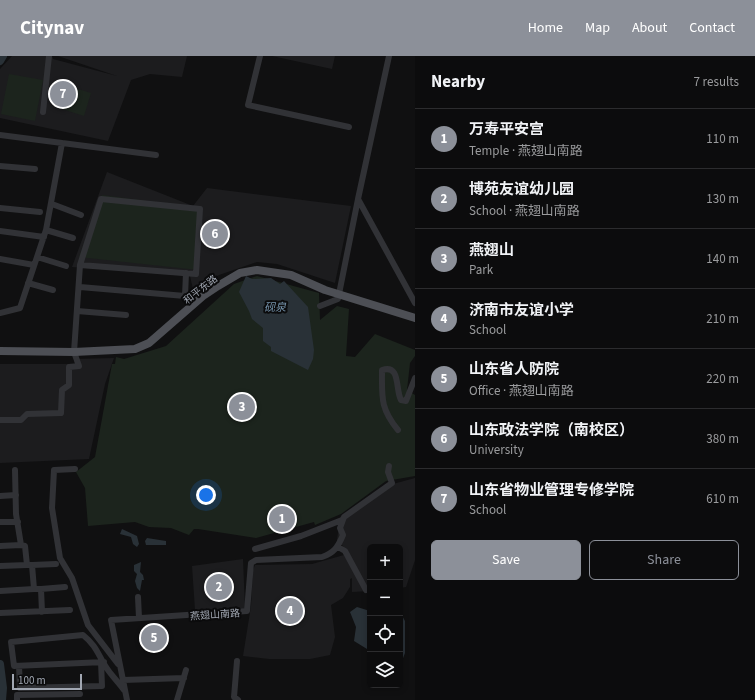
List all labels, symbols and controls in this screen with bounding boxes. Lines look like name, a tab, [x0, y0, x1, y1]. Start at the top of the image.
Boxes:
text: Citynav	[20, 15, 84, 42]
text: Home	[528, 18, 563, 38]
text: Map	[585, 18, 610, 38]
text: About	[632, 18, 667, 38]
text: Contact	[689, 18, 735, 38]
text: Nearby	[431, 70, 485, 94]
text: 7 results	[694, 73, 739, 91]
pin: 7	[50, 79, 76, 109]
text: 万寿平安宫	[469, 119, 544, 140]
text: 1	[441, 130, 447, 148]
text: 110 m	[706, 130, 739, 148]
text: Temple · 燕翅山南路	[469, 142, 583, 160]
text: 博苑友谊幼儿园	[469, 179, 574, 200]
text: 2	[441, 190, 447, 208]
text: 130 m	[706, 190, 739, 208]
text: School · 燕翅山南路	[469, 202, 580, 220]
pin: 6	[202, 219, 228, 249]
text: 燕翅山	[469, 240, 514, 261]
text: 3	[441, 250, 447, 268]
text: 140 m	[706, 250, 739, 268]
text: Park	[469, 261, 493, 279]
street label: 和平东路	[181, 272, 221, 308]
water label: 砚泉	[264, 300, 287, 315]
text: 济南市友谊小学	[469, 300, 574, 321]
text: 4	[441, 310, 447, 328]
text: 210 m	[706, 310, 739, 328]
text: School	[469, 321, 506, 339]
text: 山东省人防院	[469, 359, 559, 380]
text: 5	[441, 370, 447, 388]
text: 220 m	[706, 370, 739, 388]
text: Office · 燕翅山南路	[469, 382, 574, 400]
pin: 3	[229, 392, 255, 422]
text: 山东政法学院（南校区）	[469, 420, 634, 441]
text: 6	[441, 430, 447, 448]
text: 380 m	[706, 430, 739, 448]
text: University	[469, 441, 524, 459]
text: 山东省物业管理专修学院	[469, 480, 634, 501]
your location	[196, 485, 216, 505]
text: 7	[441, 490, 447, 508]
text: 610 m	[706, 490, 739, 508]
text: School	[469, 501, 506, 519]
pin: 1	[269, 504, 295, 534]
button: Save	[431, 540, 581, 580]
button: Share	[589, 540, 739, 580]
map controls	[367, 544, 403, 688]
button: +	[367, 544, 403, 580]
pin: 2	[206, 572, 232, 602]
button: −	[367, 580, 403, 616]
pin: 4	[277, 596, 303, 626]
street label: 燕翅山南路	[190, 606, 240, 624]
button: locate	[367, 616, 403, 652]
pin: 5	[141, 623, 167, 653]
button: layers	[367, 652, 403, 688]
scale bar	[12, 672, 82, 691]
text: 100 m	[18, 673, 46, 688]

